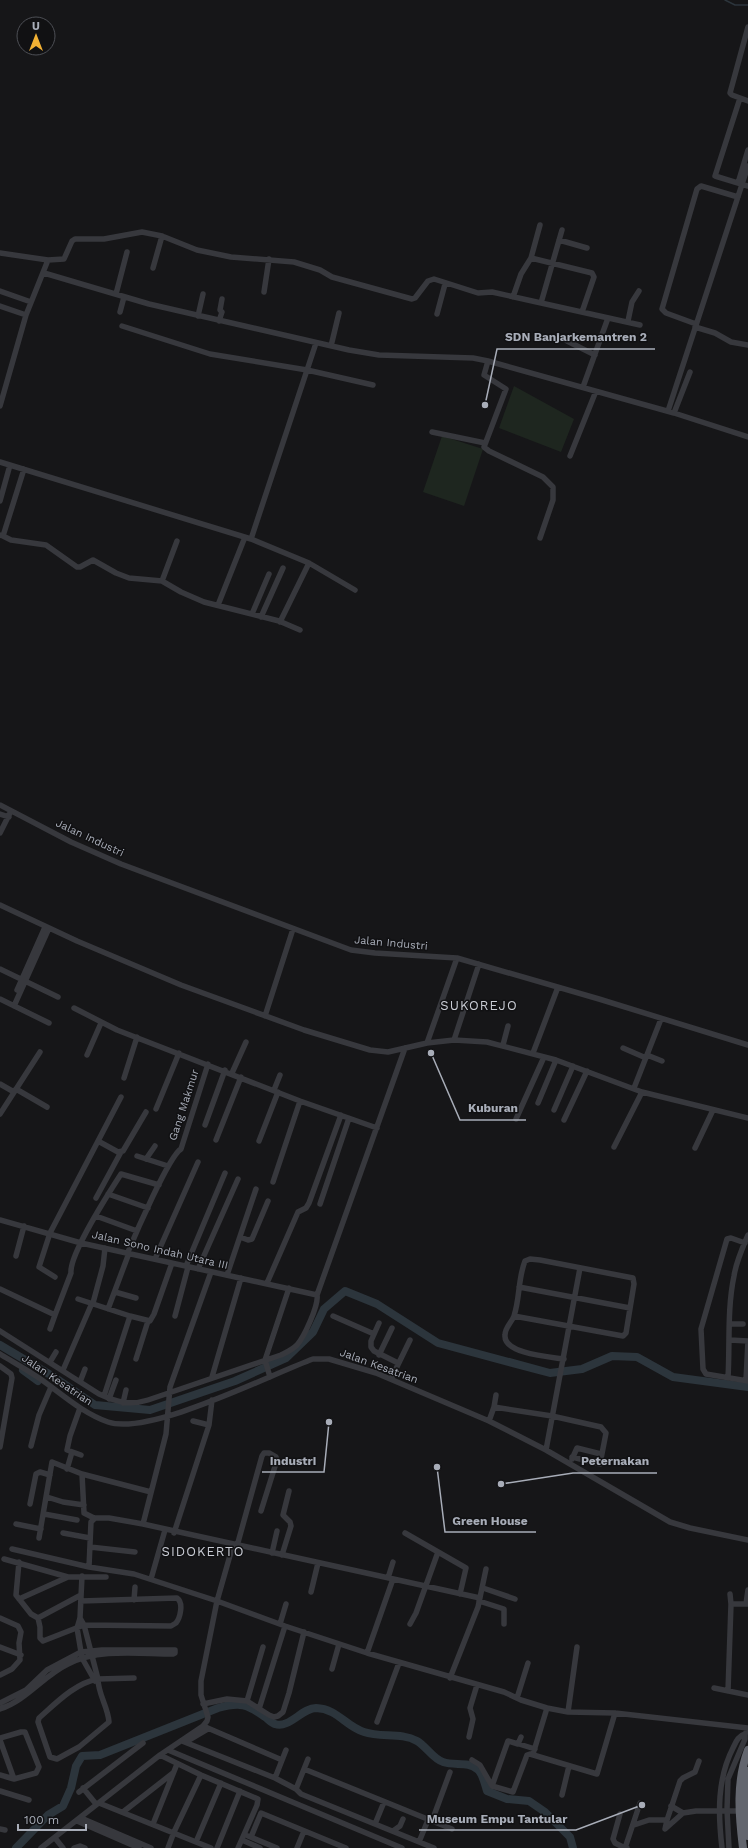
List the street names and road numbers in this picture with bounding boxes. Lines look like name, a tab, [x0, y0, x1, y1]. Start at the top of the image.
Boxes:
street label: Jalan Industri	[54, 816, 126, 860]
street label: Jalan Industri	[354, 933, 428, 953]
street label: Gang Makmur	[166, 1067, 202, 1142]
street label: Jalan Sono Indah Utara III	[91, 1228, 229, 1272]
street label: Jalan Kesatrian	[338, 1346, 420, 1386]
street label: Jalan Kesatrian	[19, 1352, 95, 1408]

